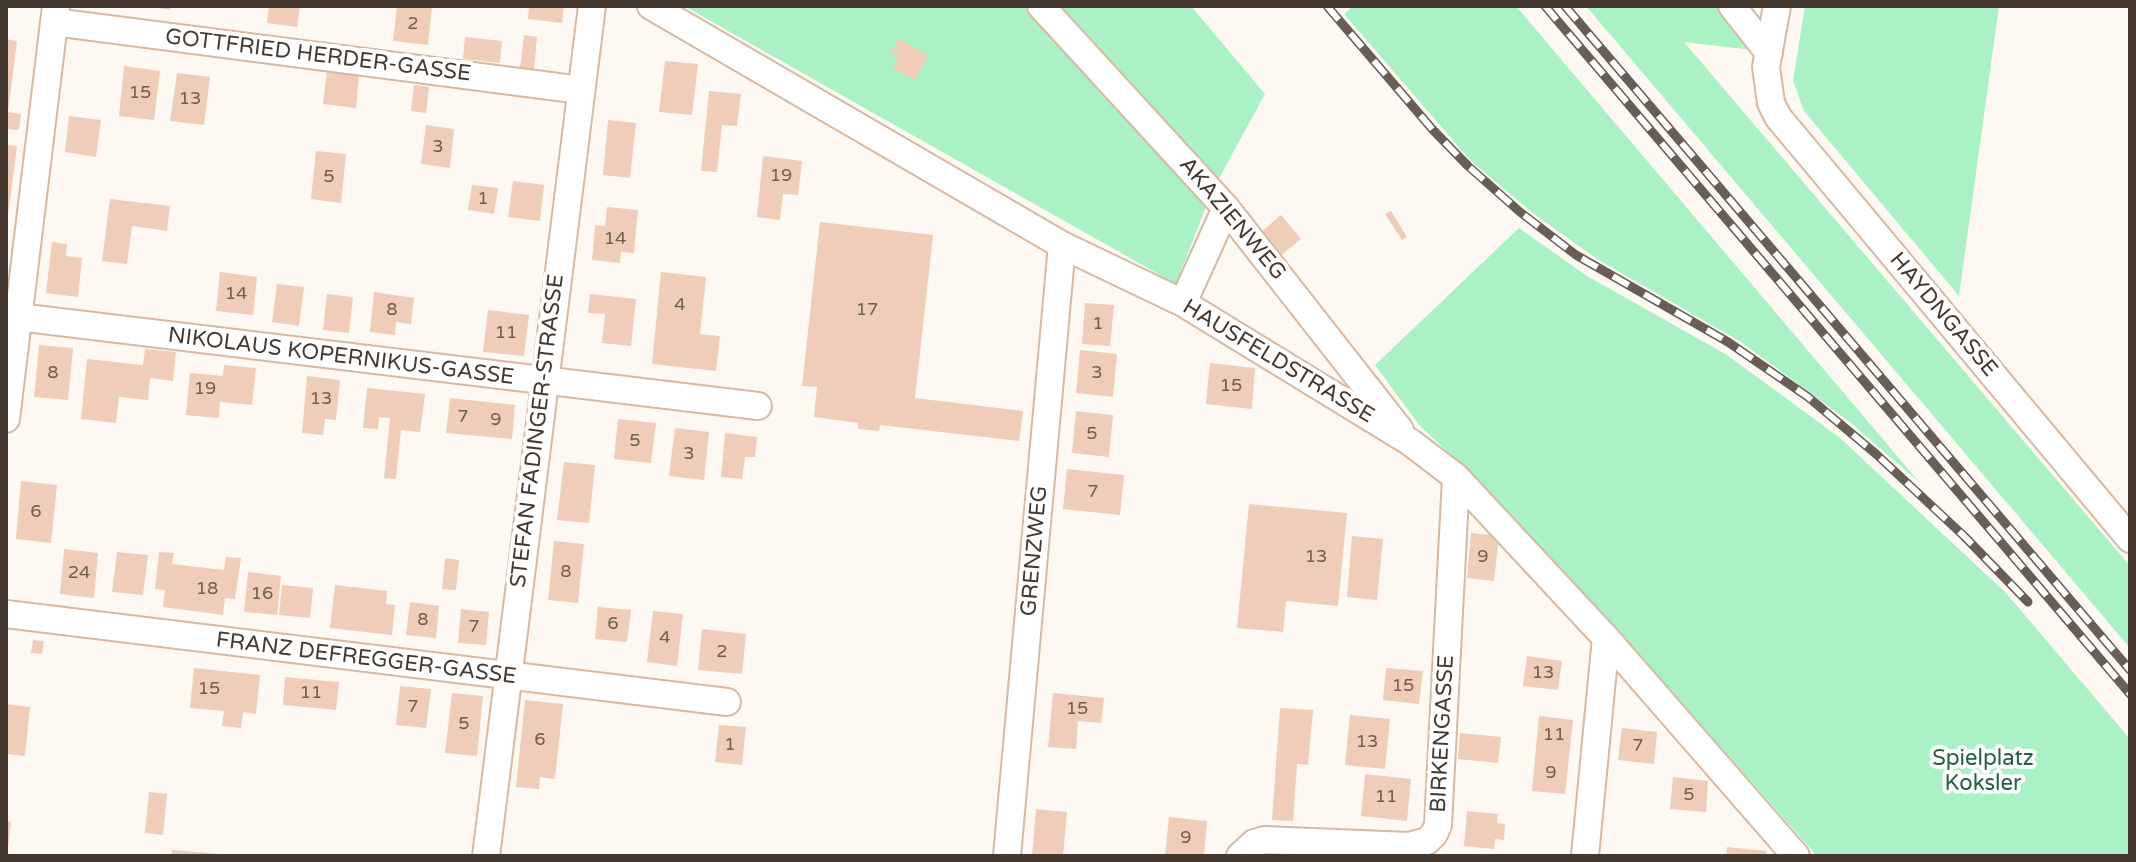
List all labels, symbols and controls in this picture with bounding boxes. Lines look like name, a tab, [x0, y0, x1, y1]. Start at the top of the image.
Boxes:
house number: 2	[407, 13, 419, 35]
street label: GOTTFRIED HERDER-GASSE	[164, 24, 472, 88]
house number: 15	[129, 82, 151, 104]
house number: 13	[179, 88, 201, 110]
house number: 3	[432, 136, 444, 158]
street label: AKAZIENWEG	[1173, 152, 1291, 286]
house number: 19	[770, 165, 792, 187]
house number: 5	[323, 166, 335, 188]
house number: 1	[477, 188, 489, 210]
house number: 14	[604, 228, 626, 250]
street label: HAYDNGASSE	[1883, 247, 2003, 383]
street label: STEFAN FADINGER-STRASSE	[506, 273, 570, 589]
house number: 14	[225, 283, 247, 305]
house number: 4	[674, 294, 686, 316]
street label: HAUSFELDSTRASSE	[1177, 294, 1379, 430]
house number: 8	[386, 299, 398, 321]
house number: 17	[856, 299, 878, 321]
house number: 1	[1092, 313, 1104, 335]
house number: 11	[495, 322, 517, 344]
street label: NIKOLAUS KOPERNIKUS-GASSE	[166, 323, 516, 391]
house number: 8	[47, 362, 59, 384]
house number: 3	[1091, 362, 1103, 384]
house number: 15	[1220, 375, 1242, 397]
house number: 19	[194, 378, 216, 400]
house number: 13	[310, 388, 332, 410]
house number: 7	[457, 406, 469, 428]
house number: 9	[490, 409, 502, 431]
house number: 5	[1086, 423, 1098, 445]
house number: 5	[629, 430, 641, 452]
house number: 3	[683, 443, 695, 465]
house number: 7	[1087, 481, 1099, 503]
street label: GRENZWEG	[1016, 485, 1054, 617]
house number: 6	[30, 501, 42, 523]
house number: 13	[1305, 546, 1327, 568]
house number: 9	[1477, 546, 1489, 568]
house number: 8	[560, 561, 572, 583]
house number: 24	[68, 562, 90, 584]
house number: 18	[196, 578, 218, 600]
house number: 16	[251, 583, 273, 605]
house number: 8	[417, 609, 429, 631]
house number: 6	[607, 613, 619, 635]
house number: 7	[468, 616, 480, 638]
street label: FRANZ DEFREGGER-GASSE	[214, 627, 518, 691]
house number: 4	[659, 627, 671, 649]
house number: 2	[716, 641, 728, 663]
street label: BIRKENGASSE	[1426, 655, 1460, 813]
house number: 13	[1532, 662, 1554, 684]
house number: 15	[1392, 675, 1414, 697]
house number: 15	[198, 678, 220, 700]
house number: 11	[300, 682, 322, 704]
house number: 7	[407, 696, 419, 718]
house number: 15	[1066, 698, 1088, 720]
house number: 5	[458, 713, 470, 735]
house number: 11	[1543, 724, 1565, 746]
house number: 6	[534, 729, 546, 751]
house number: 13	[1356, 731, 1378, 753]
house number: 1	[724, 734, 736, 756]
house number: 7	[1632, 735, 1644, 757]
park label: Spielplatz Koksler	[1932, 746, 2034, 798]
house number: 9	[1545, 762, 1557, 784]
house number: 5	[1683, 784, 1695, 806]
house number: 11	[1375, 786, 1397, 808]
house number: 9	[1180, 827, 1192, 849]

